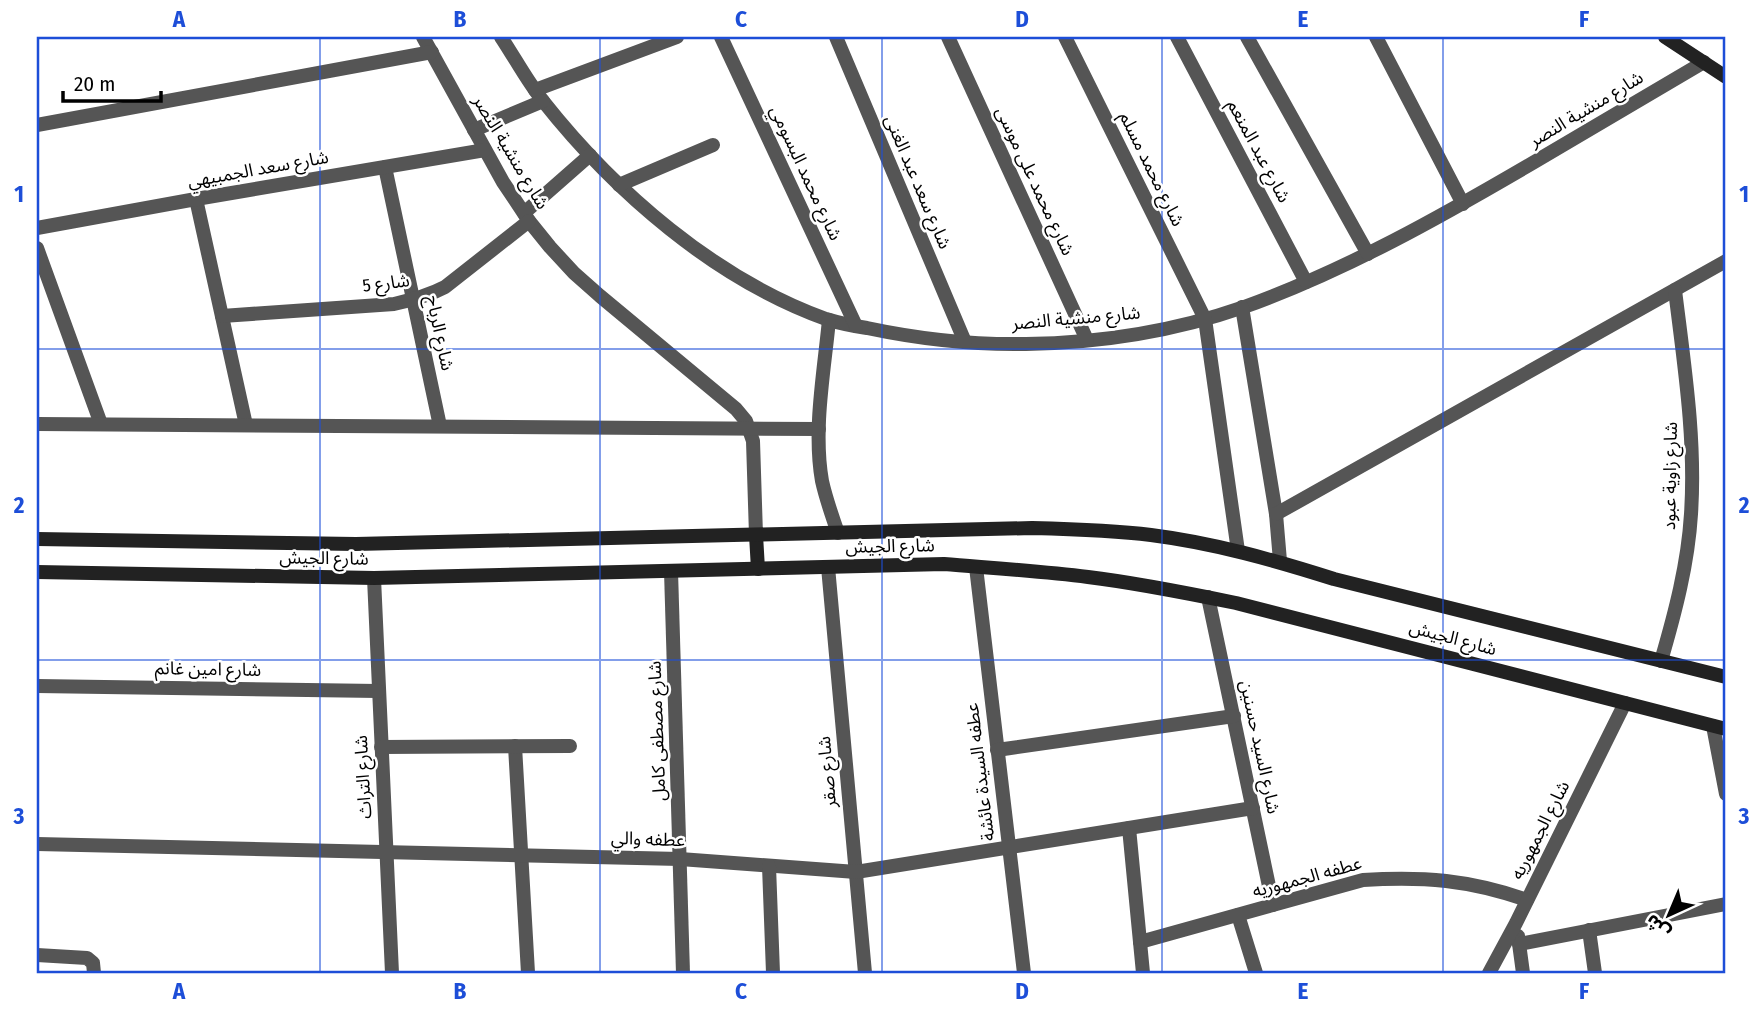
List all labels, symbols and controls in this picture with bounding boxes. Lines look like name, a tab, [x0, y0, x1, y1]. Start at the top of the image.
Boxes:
text: A	[172, 5, 186, 33]
text: B	[454, 5, 467, 33]
text: C	[735, 5, 747, 33]
text: D	[1015, 5, 1029, 33]
text: E	[1298, 5, 1309, 33]
text: F	[1579, 5, 1589, 33]
scale bar	[63, 60, 161, 104]
street label: شارع منشية النصر	[1524, 66, 1649, 155]
text: 20 m	[74, 71, 115, 97]
street label: شارع منشية النصر	[465, 90, 554, 215]
street label: شارع عبد المنعم	[1220, 96, 1295, 208]
street label: شارع محمد البسومي	[762, 102, 847, 245]
street label: شارع محمد على موسى	[988, 103, 1079, 260]
street label: شارع محمد مسلم	[1112, 108, 1189, 231]
street label: شارع سعد عبد الغنى	[877, 112, 956, 253]
street label: شارع سعد الجمبيهي	[186, 146, 331, 195]
text: 1	[14, 180, 24, 208]
text: 1	[1739, 180, 1749, 208]
street label: شارع 5	[361, 269, 411, 300]
street label: شارع الرباح	[418, 293, 459, 373]
street label: شارع منشية النصر	[1010, 301, 1142, 338]
street label: شارع زاوية عبود	[1658, 422, 1685, 530]
text: 2	[13, 491, 25, 519]
text: 2	[1738, 491, 1750, 519]
street label: شارع الجيش	[845, 534, 935, 561]
street label: شارع الجيش	[279, 546, 369, 573]
street label: شارع الجيش	[1406, 616, 1499, 663]
street label: شارع امين غانم	[155, 657, 261, 684]
street label: شارع مصطفى كامل	[644, 660, 673, 801]
street label: شارع السيد حسنين	[1232, 678, 1285, 816]
street label: عطفه السيدة عائشة	[961, 702, 999, 842]
street label: شارع التراث	[350, 734, 379, 819]
street label: شارع صقر	[813, 735, 844, 810]
street label: شارع الجمهوريه	[1506, 777, 1577, 884]
text: 3	[13, 802, 25, 830]
text: 3	[1738, 802, 1750, 830]
street label: عطفه والي	[611, 827, 685, 853]
street label: عطفه الجمهوريه	[1250, 852, 1364, 902]
north arrow	[1634, 880, 1704, 950]
text: ش	[1640, 910, 1675, 944]
text: A	[172, 977, 186, 1005]
text: B	[454, 977, 467, 1005]
text: C	[735, 977, 747, 1005]
text: D	[1015, 977, 1029, 1005]
text: E	[1298, 977, 1309, 1005]
text: F	[1579, 977, 1589, 1005]

